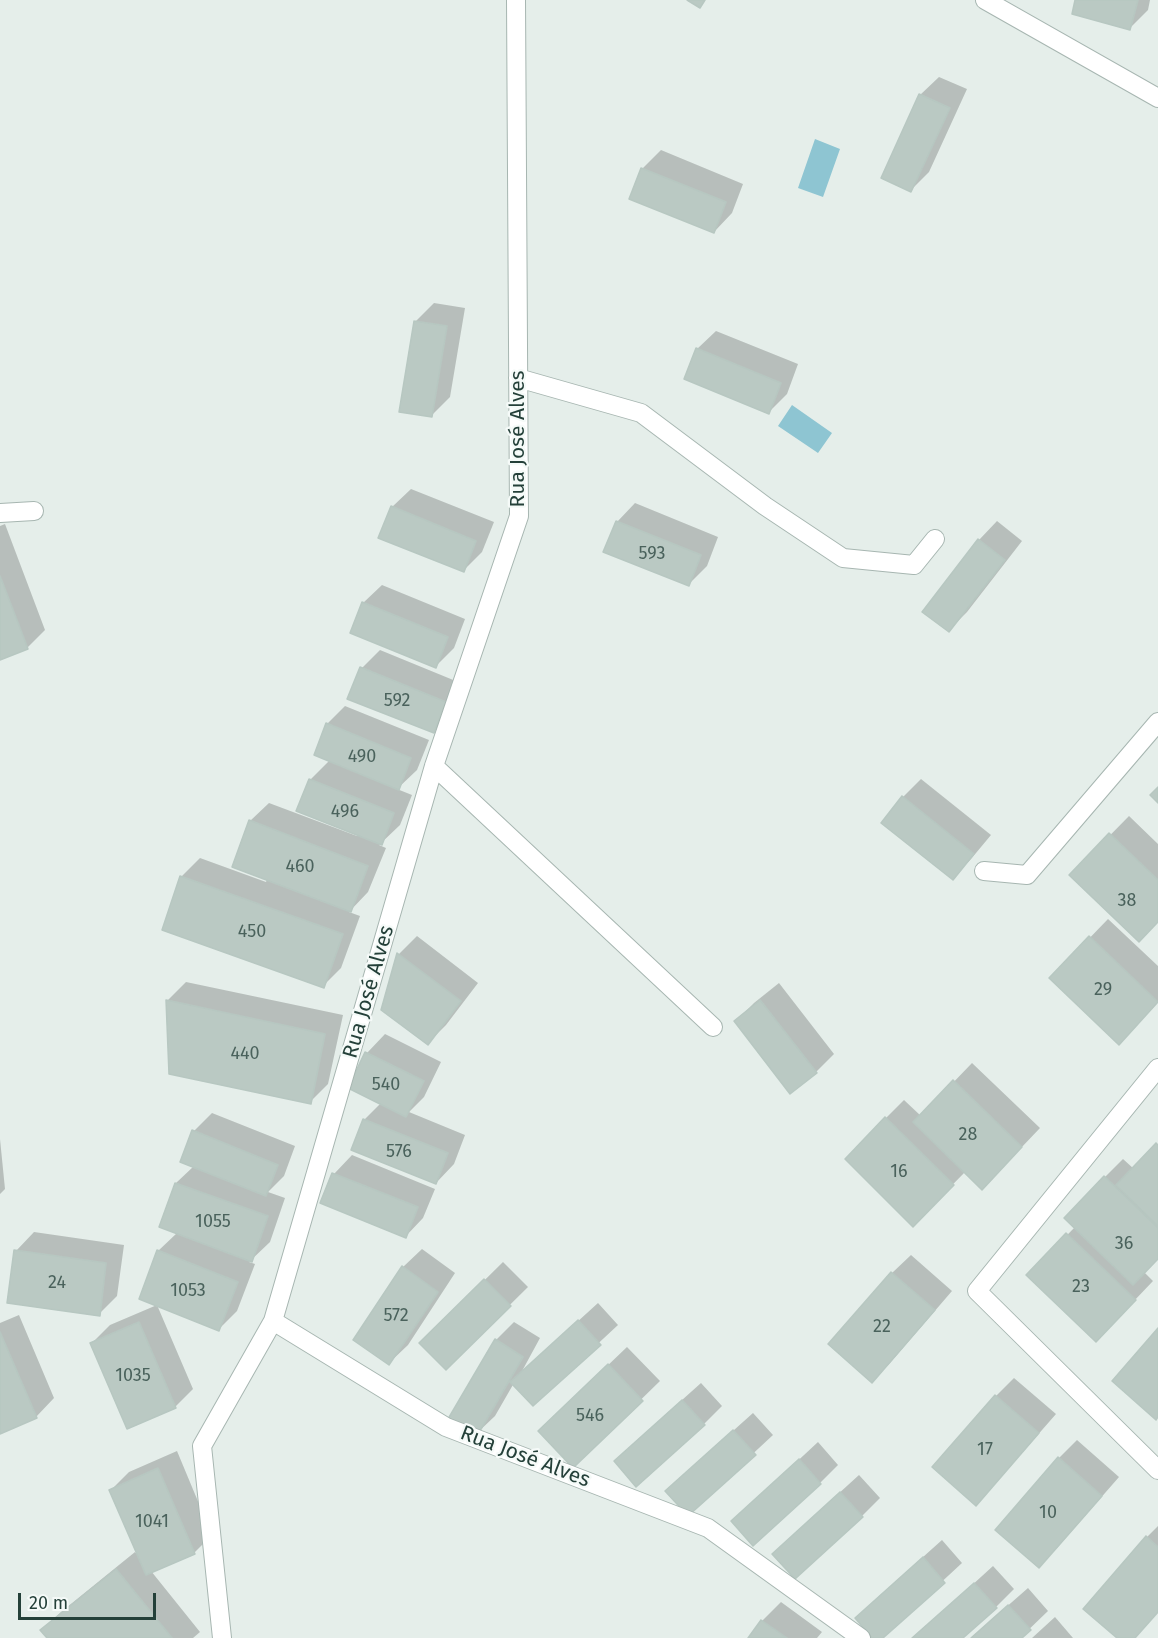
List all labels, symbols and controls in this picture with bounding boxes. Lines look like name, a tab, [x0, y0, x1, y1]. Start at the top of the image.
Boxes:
street label: Rua José Alves	[505, 371, 531, 507]
house number: 593	[639, 543, 665, 565]
house number: 592	[384, 690, 410, 712]
house number: 490	[348, 746, 376, 768]
house number: 496	[331, 801, 359, 823]
house number: 460	[285, 856, 315, 878]
house number: 38	[1118, 890, 1136, 912]
house number: 450	[238, 921, 266, 943]
street label: Rua José Alves	[338, 923, 400, 1061]
house number: 29	[1094, 979, 1112, 1001]
house number: 440	[230, 1043, 260, 1065]
house number: 540	[372, 1074, 400, 1096]
house number: 28	[959, 1124, 977, 1146]
house number: 576	[386, 1141, 412, 1163]
house number: 16	[890, 1161, 908, 1183]
house number: 1055	[195, 1211, 231, 1233]
house number: 36	[1115, 1233, 1133, 1255]
house number: 24	[48, 1272, 66, 1294]
house number: 23	[1072, 1276, 1090, 1298]
house number: 1053	[170, 1280, 206, 1302]
house number: 572	[383, 1305, 409, 1327]
house number: 22	[873, 1316, 891, 1338]
house number: 1035	[115, 1365, 151, 1387]
house number: 546	[576, 1405, 604, 1427]
street label: Rua José Alves	[457, 1421, 593, 1493]
house number: 17	[977, 1439, 993, 1461]
house number: 10	[1039, 1502, 1057, 1524]
house number: 1041	[135, 1511, 169, 1533]
scale bar	[21, 1581, 159, 1619]
text: 20 m	[29, 1592, 68, 1614]

